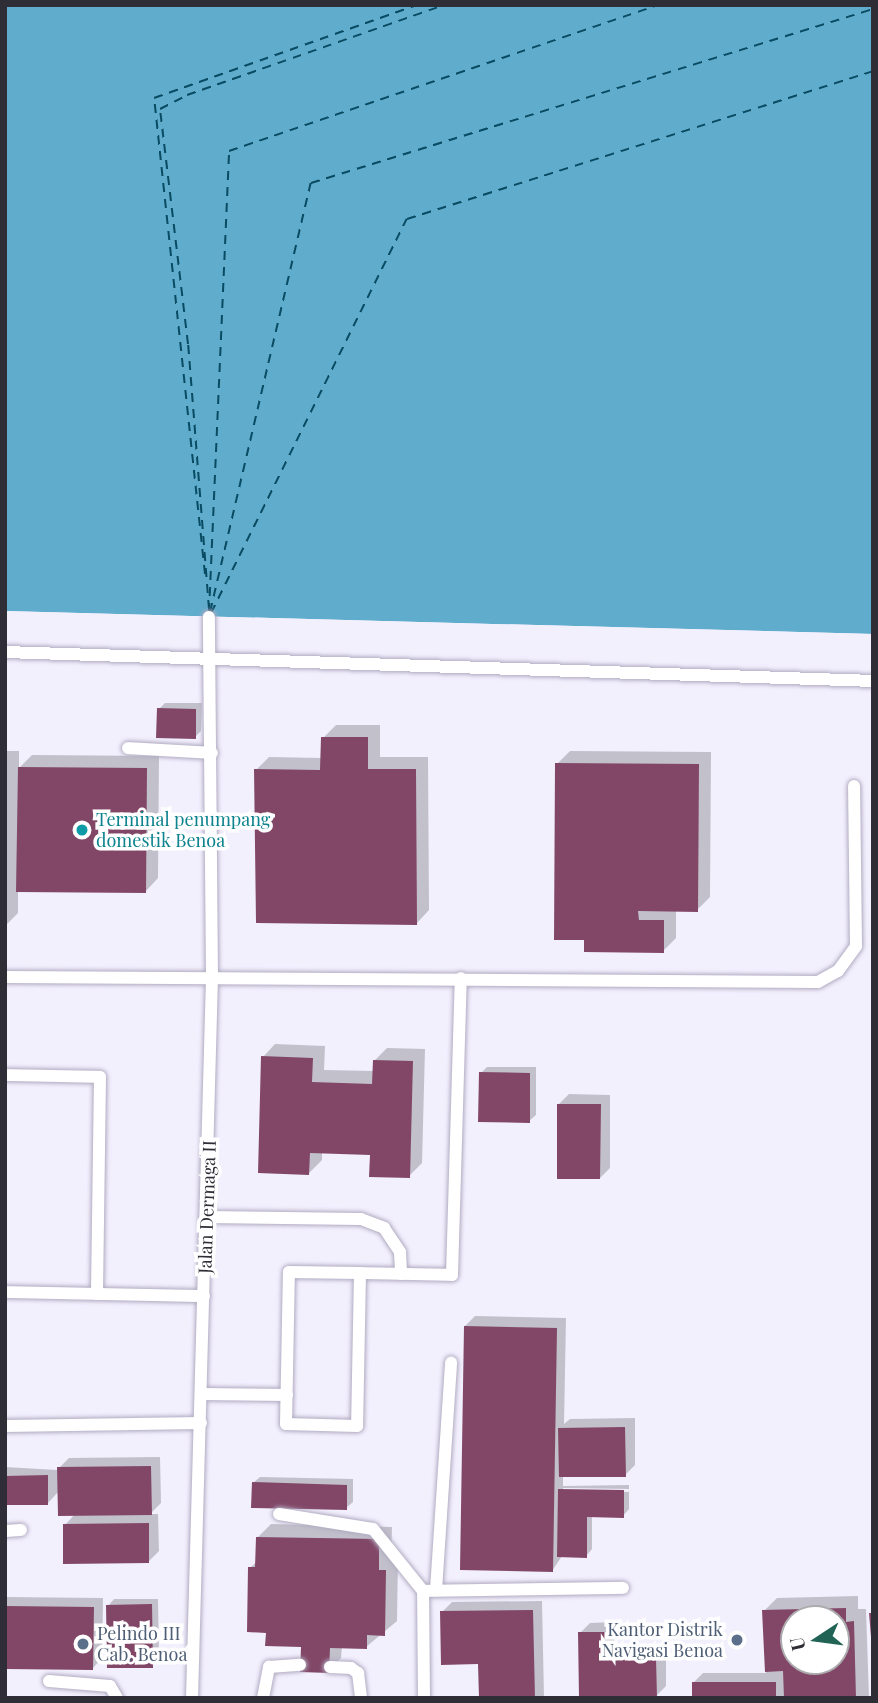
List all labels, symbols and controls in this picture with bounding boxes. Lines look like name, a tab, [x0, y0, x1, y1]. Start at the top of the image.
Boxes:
place label: Terminal penumpang domestik Benoa	[96, 809, 270, 852]
marker: Terminal penumpang domestik Benoa	[74, 822, 90, 838]
street label: Jalan Dermaga II	[194, 1140, 220, 1274]
north arrow	[780, 1605, 850, 1675]
place label: Kantor Distrik Navigasi Benoa	[602, 1619, 723, 1662]
place label: Pelindo III Cab. Benoa	[97, 1623, 187, 1666]
marker: Kantor Distrik Navigasi Benoa	[729, 1632, 745, 1648]
text: U	[782, 1635, 811, 1654]
marker: Pelindo III Cab. Benoa	[75, 1636, 91, 1652]

